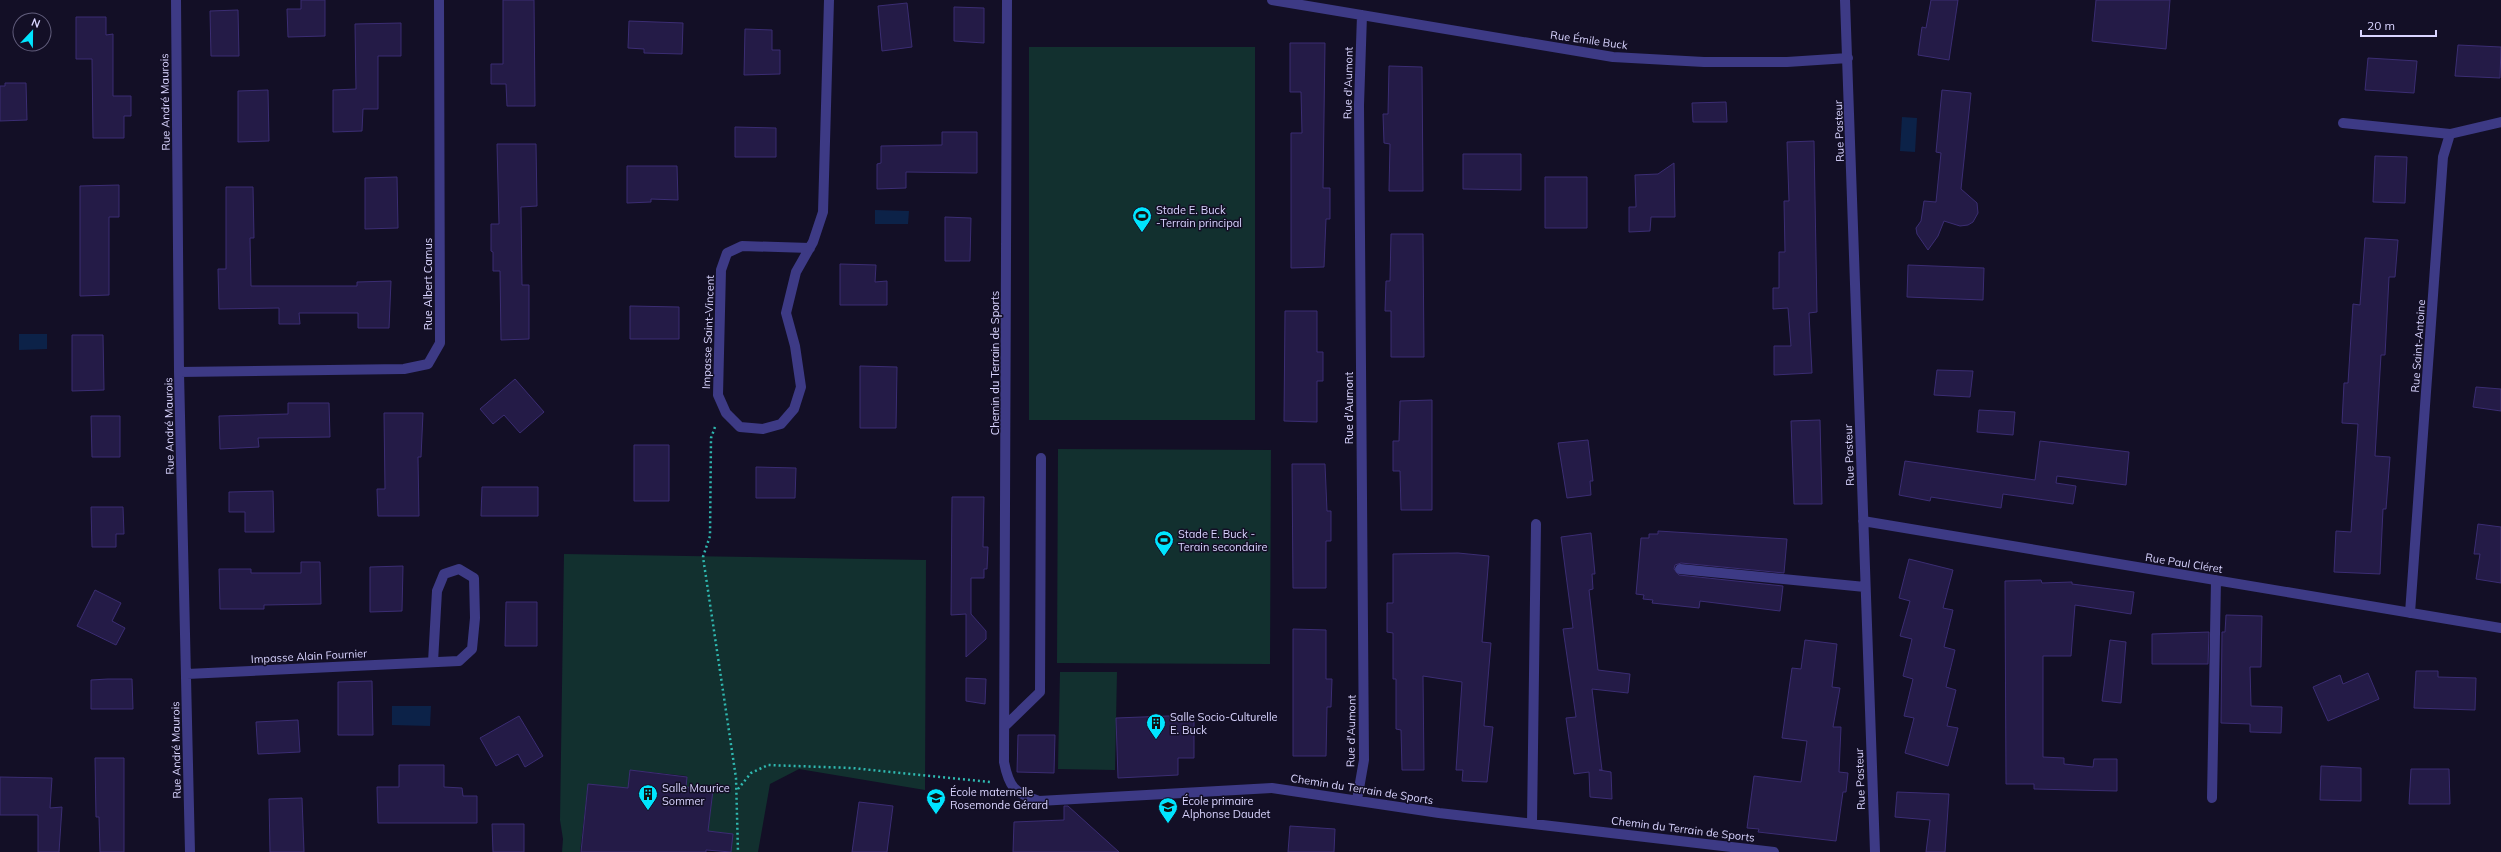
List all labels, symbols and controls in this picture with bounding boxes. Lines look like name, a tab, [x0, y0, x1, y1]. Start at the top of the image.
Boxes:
north arrow	[12, 12, 52, 52]
scale bar	[2361, 12, 2436, 38]
text: N	[29, 15, 42, 31]
text: 20 m	[2367, 18, 2395, 33]
street label: Rue Émile Buck	[1549, 28, 1629, 52]
street label: Rue d'Aumont	[1340, 46, 1356, 119]
street label: Rue André Maurois	[157, 53, 173, 151]
street label: Rue Pasteur	[1831, 100, 1847, 162]
place label: Stade E. Buck -Terrain principal	[1156, 203, 1242, 230]
sports icon: Stade E. Buck -Terrain principal	[1131, 205, 1153, 233]
street label: Rue Albert Camus	[421, 238, 435, 330]
street label: Impasse Saint-Vincent	[699, 275, 717, 389]
street label: Chemin du Terrain de Sports	[988, 291, 1002, 435]
street label: Rue Saint-Antoine	[2408, 299, 2428, 393]
street label: Rue d'Aumont	[1342, 372, 1356, 444]
street label: Rue André Maurois	[161, 377, 177, 475]
street label: Rue Pasteur	[1841, 424, 1857, 486]
place label: Stade E. Buck - Terain secondaire	[1178, 527, 1268, 554]
sports icon: Stade E. Buck - Terain secondaire	[1153, 529, 1175, 557]
street label: Rue Paul Cléret	[2144, 550, 2224, 576]
street label: Impasse Alain Fournier	[251, 646, 367, 666]
street label: Rue d'Aumont	[1343, 694, 1359, 767]
street label: Rue André Maurois	[168, 701, 184, 799]
place label: Salle Socio-Culturelle E. Buck	[1170, 710, 1278, 737]
building icon: Salle Socio-Culturelle E. Buck	[1145, 712, 1167, 740]
street label: Rue Pasteur	[1852, 748, 1868, 810]
street label: Chemin du Terrain de Sports	[1290, 771, 1434, 807]
place label: Salle Maurice Sommer	[662, 781, 730, 808]
building icon: Salle Maurice Sommer	[637, 783, 659, 811]
place label: École maternelle Rosemonde Gérard	[950, 785, 1048, 812]
school or university icon: École maternelle Rosemonde Gérard	[925, 787, 947, 815]
place label: École primaire Alphonse Daudet	[1182, 794, 1271, 821]
school or university icon: École primaire Alphonse Daudet	[1157, 796, 1179, 824]
street label: Chemin du Terrain de Sports	[1610, 813, 1756, 845]

